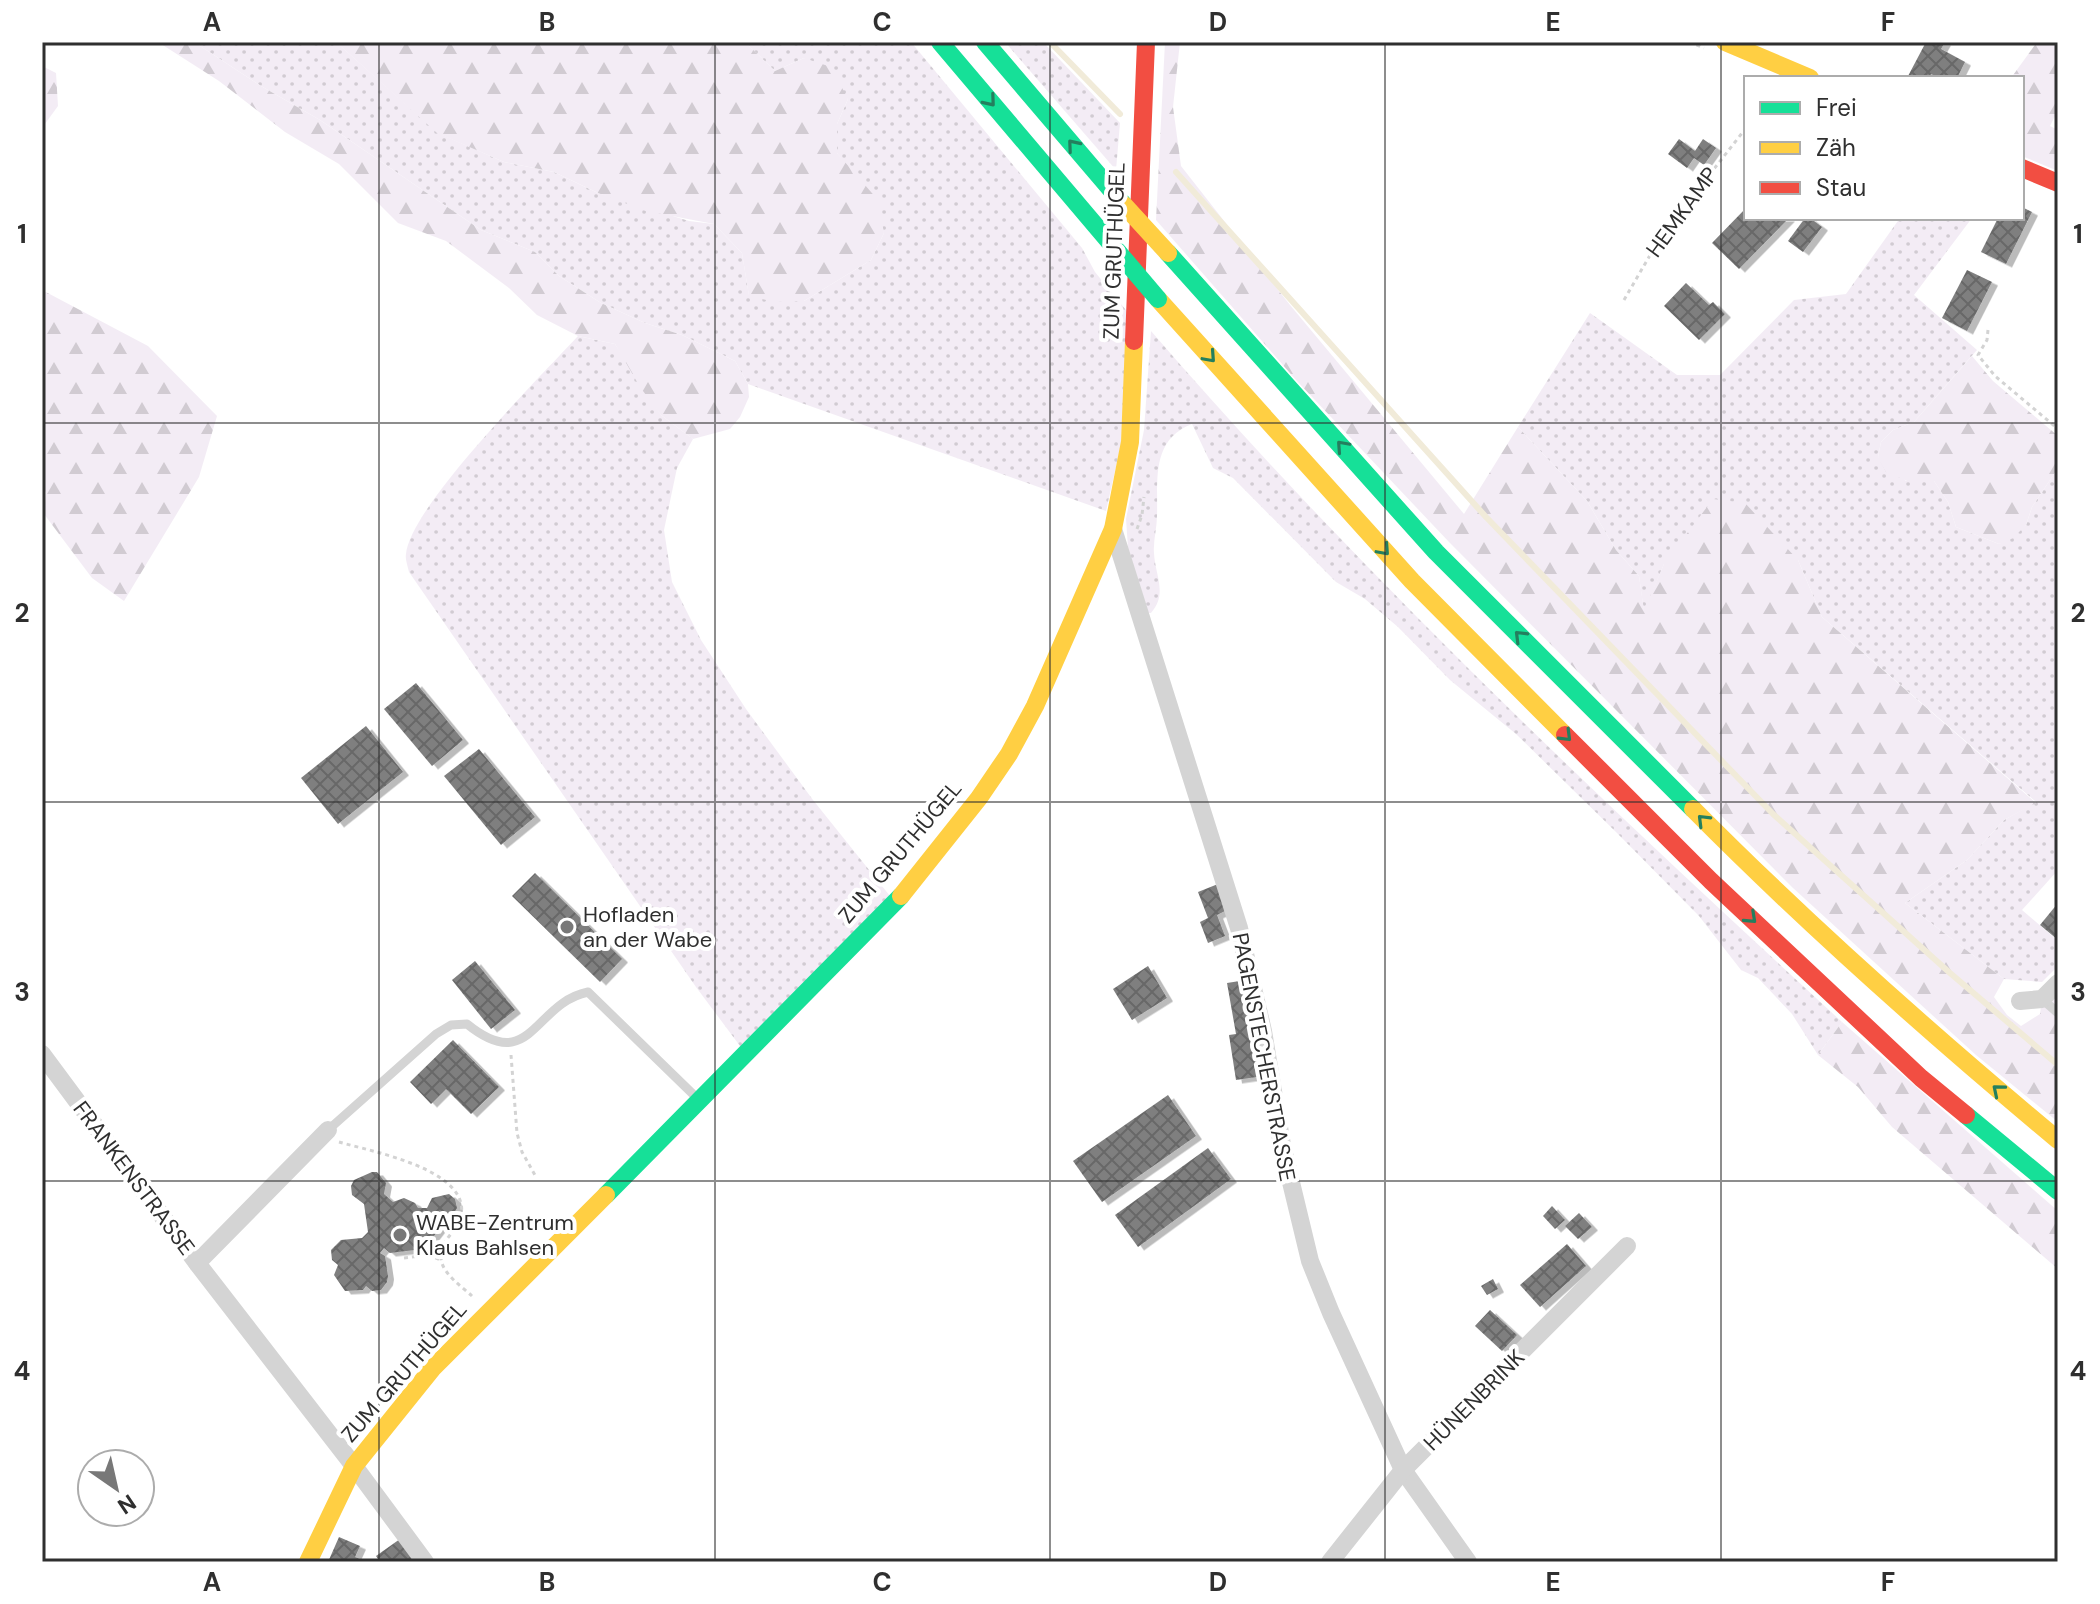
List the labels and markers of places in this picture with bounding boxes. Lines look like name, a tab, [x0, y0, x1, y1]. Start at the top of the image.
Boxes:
place label: Hofladen an der Wabe	[583, 900, 712, 954]
marker: Hofladen an der Wabe	[558, 918, 576, 936]
place label: WABE-Zentrum Klaus Bahlsen	[416, 1208, 574, 1262]
marker: WABE-Zentrum Klaus Bahlsen	[391, 1226, 409, 1244]

